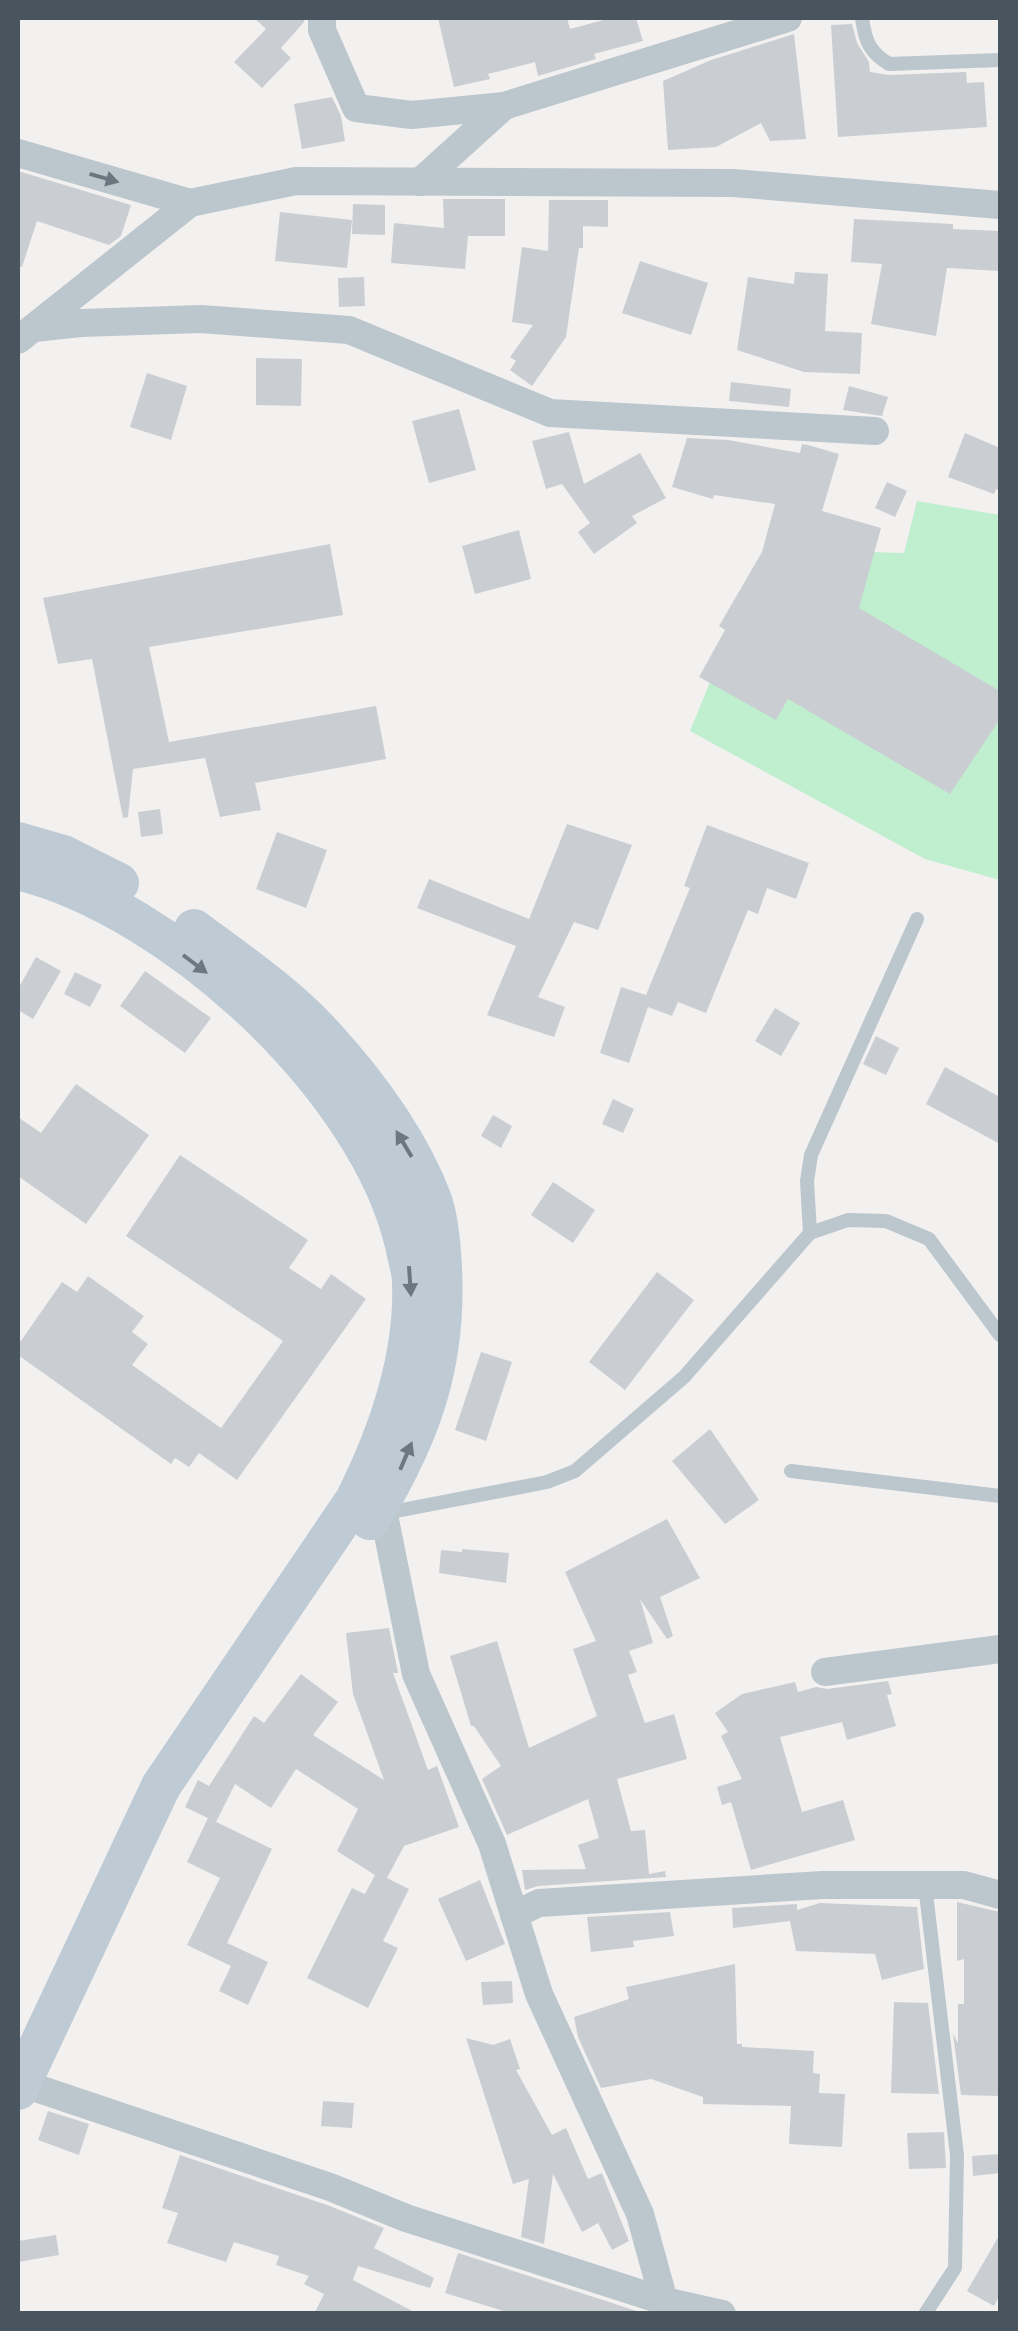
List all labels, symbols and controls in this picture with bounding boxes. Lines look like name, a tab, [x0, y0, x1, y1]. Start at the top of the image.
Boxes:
one-way arrow	[88, 171, 119, 187]
one-way arrow	[182, 953, 208, 974]
one-way arrow	[396, 1130, 413, 1158]
one-way arrow	[402, 1266, 418, 1297]
one-way arrow	[398, 1441, 414, 1471]

